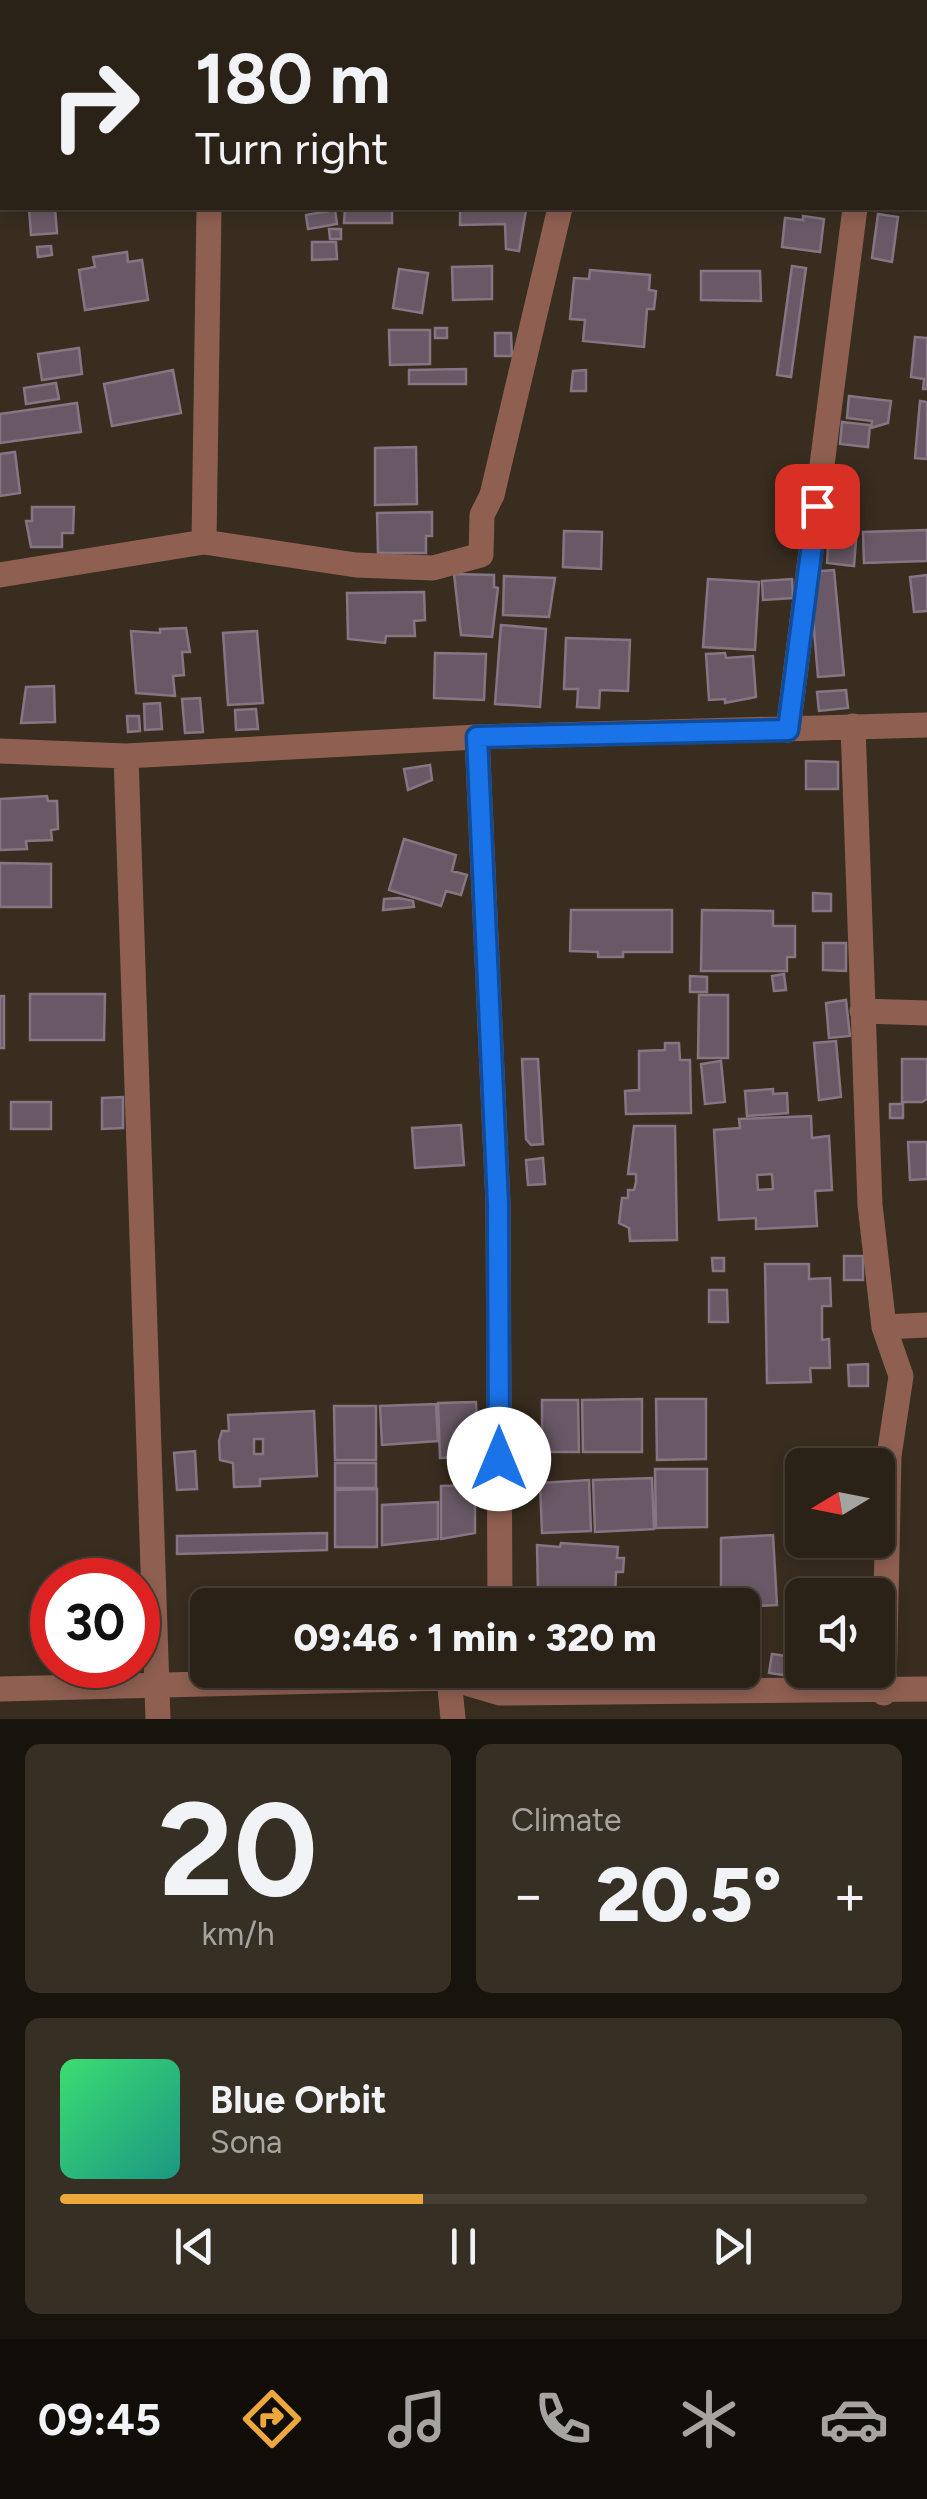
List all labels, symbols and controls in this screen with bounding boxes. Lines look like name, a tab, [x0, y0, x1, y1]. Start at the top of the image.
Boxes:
text: 180 m	[195, 36, 390, 121]
icon: right	[30, 40, 160, 170]
text: Turn right	[195, 121, 388, 175]
pin	[775, 464, 860, 549]
icon: arrive	[790, 479, 845, 534]
position arrow	[447, 1407, 551, 1511]
north arrow	[785, 1448, 895, 1558]
map controls	[785, 1448, 895, 1688]
speed limit sign: 30	[30, 1558, 160, 1688]
button: sound	[785, 1578, 895, 1688]
text: 09:46 · 1 min · 320 m	[293, 1615, 657, 1661]
text: 20	[158, 1772, 318, 1928]
text: Climate	[511, 1801, 622, 1839]
text: 20.5°	[596, 1850, 782, 1940]
text: −	[511, 1862, 545, 1928]
text: +	[833, 1862, 867, 1928]
text: km/h	[201, 1915, 275, 1953]
text: Blue Orbit	[210, 2077, 386, 2123]
text: Sona	[210, 2123, 282, 2161]
icon: previous	[167, 2219, 222, 2274]
icon: pause	[436, 2219, 491, 2274]
icon: next	[705, 2219, 760, 2274]
icon: directions	[237, 2384, 307, 2454]
icon: music	[382, 2384, 452, 2454]
icon: phone	[528, 2384, 598, 2454]
icon: climate	[674, 2384, 744, 2454]
icon: car	[819, 2384, 889, 2454]
text: 09:45	[38, 2392, 161, 2446]

